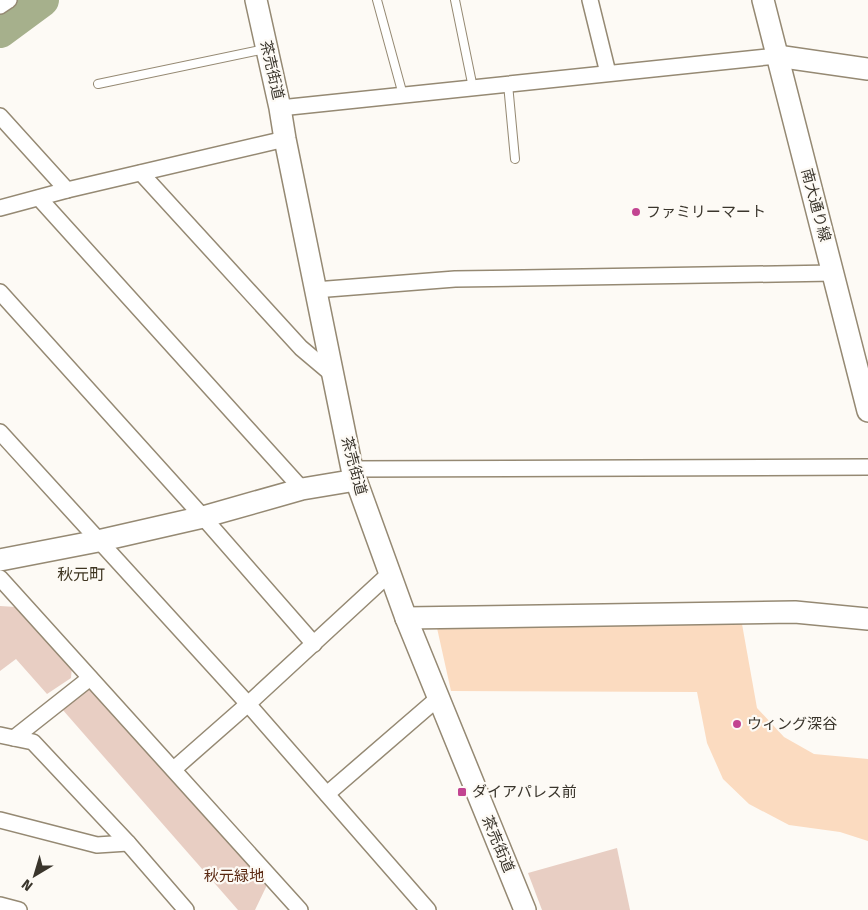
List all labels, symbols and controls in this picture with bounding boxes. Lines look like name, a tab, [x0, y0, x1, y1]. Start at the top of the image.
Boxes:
street label: 茶売街道	[256, 39, 288, 101]
street label: 南大通り線	[798, 166, 834, 244]
place label: ファミリーマート	[646, 203, 766, 221]
marker: ファミリーマート	[630, 206, 642, 218]
street label: 茶売街道	[338, 435, 370, 497]
district label: 秋元町	[57, 565, 105, 584]
place label: ウィング深谷	[747, 715, 837, 733]
marker: ウィング深谷	[731, 718, 743, 730]
place label: ダイアパレス前	[472, 783, 577, 801]
marker: ダイアパレス前	[456, 786, 468, 798]
street label: 茶売街道	[478, 813, 518, 875]
north arrow	[10, 850, 60, 900]
park label: 秋元緑地	[204, 867, 264, 885]
text: N	[18, 875, 36, 894]

